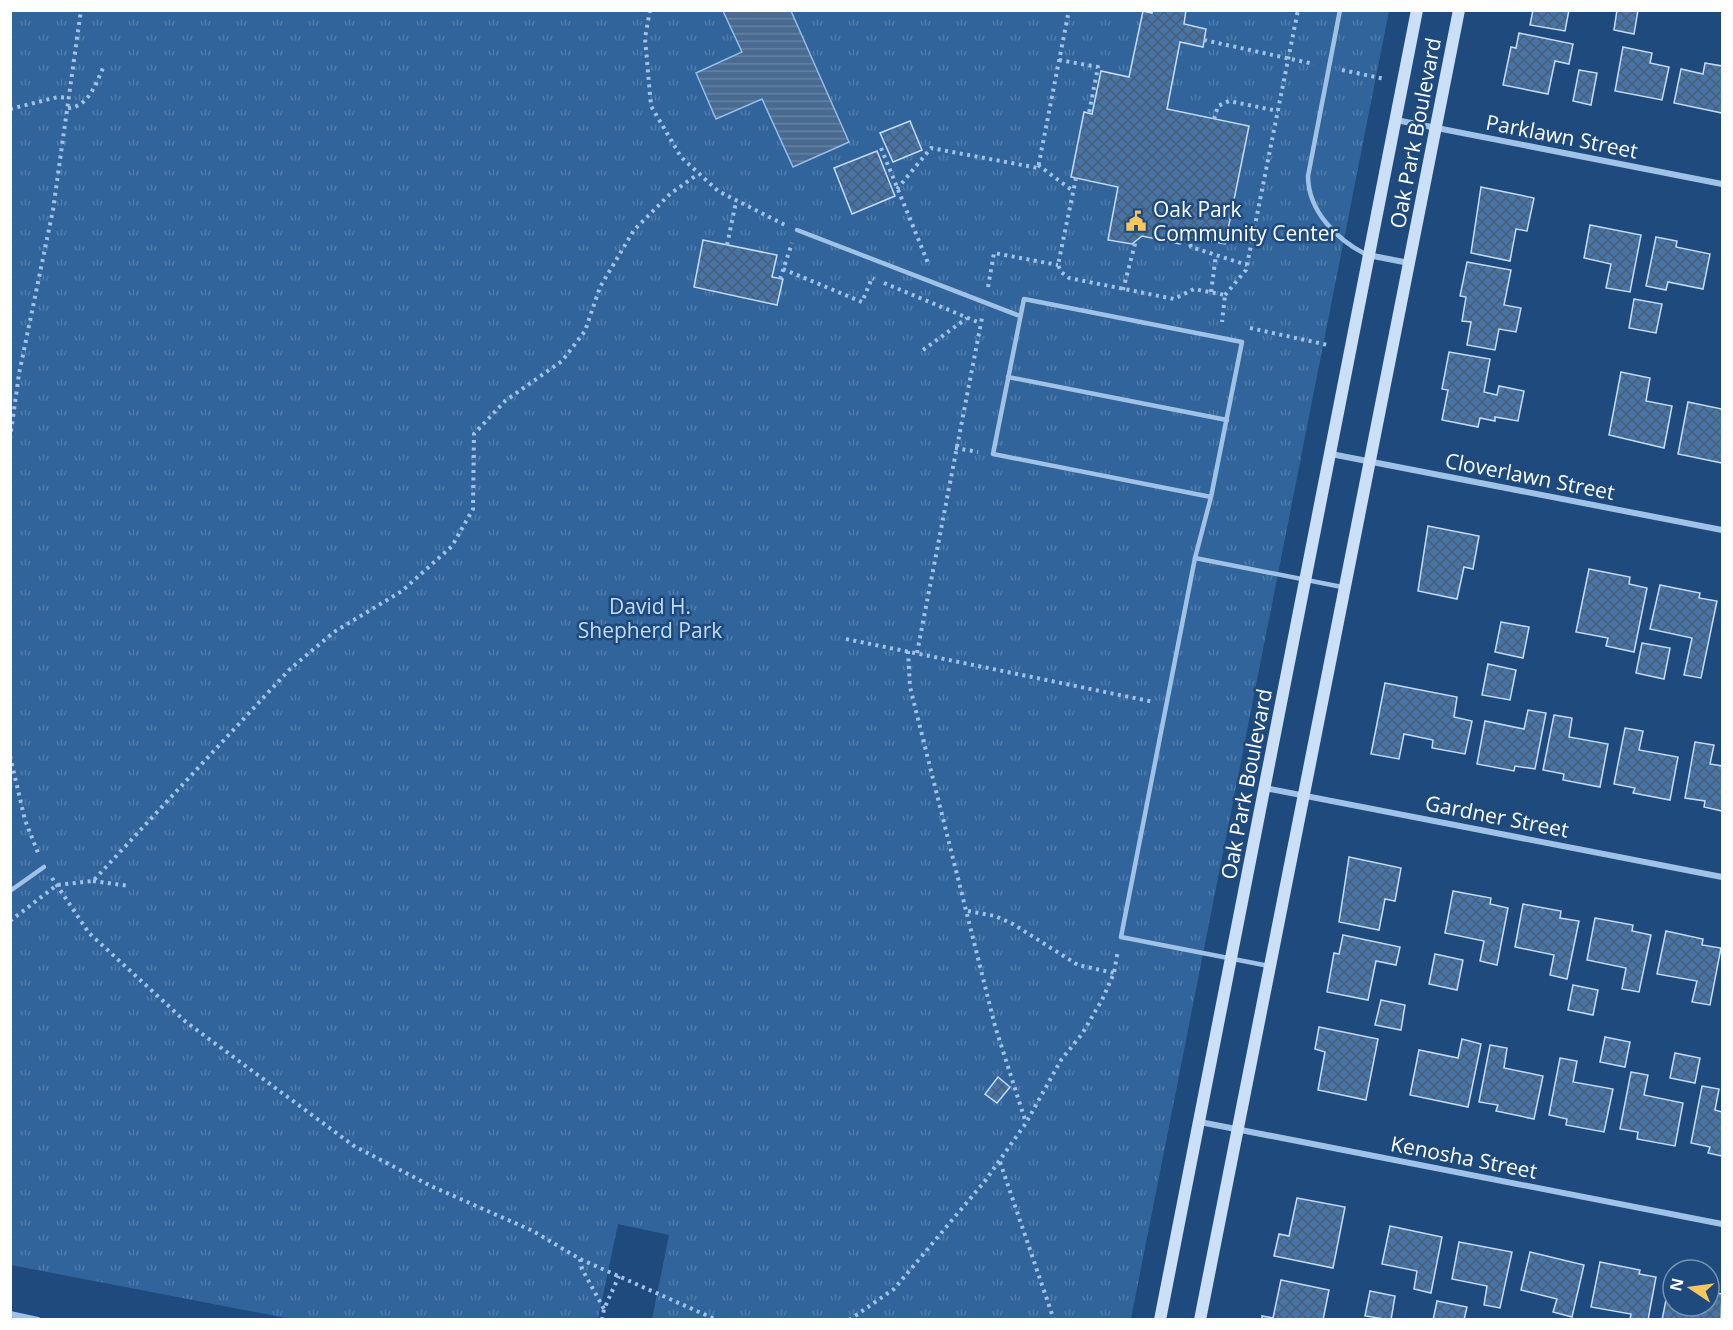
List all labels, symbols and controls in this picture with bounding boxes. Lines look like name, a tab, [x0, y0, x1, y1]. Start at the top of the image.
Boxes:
street label: Oak Park Boulevard	[1383, 35, 1447, 231]
street label: Parklawn Street	[1484, 108, 1640, 164]
place label: Oak Park Community Center	[1153, 195, 1338, 247]
public building icon: Oak Park Community Center	[1124, 209, 1148, 233]
street label: Cloverlawn Street	[1443, 446, 1617, 506]
park label: David H. Shepherd Park	[578, 592, 722, 644]
street label: Oak Park Boulevard	[1214, 686, 1278, 882]
street label: Gardner Street	[1423, 788, 1571, 844]
street label: Kenosha Street	[1388, 1129, 1540, 1185]
north arrow	[1661, 1258, 1721, 1318]
text: N	[1664, 1276, 1689, 1293]

